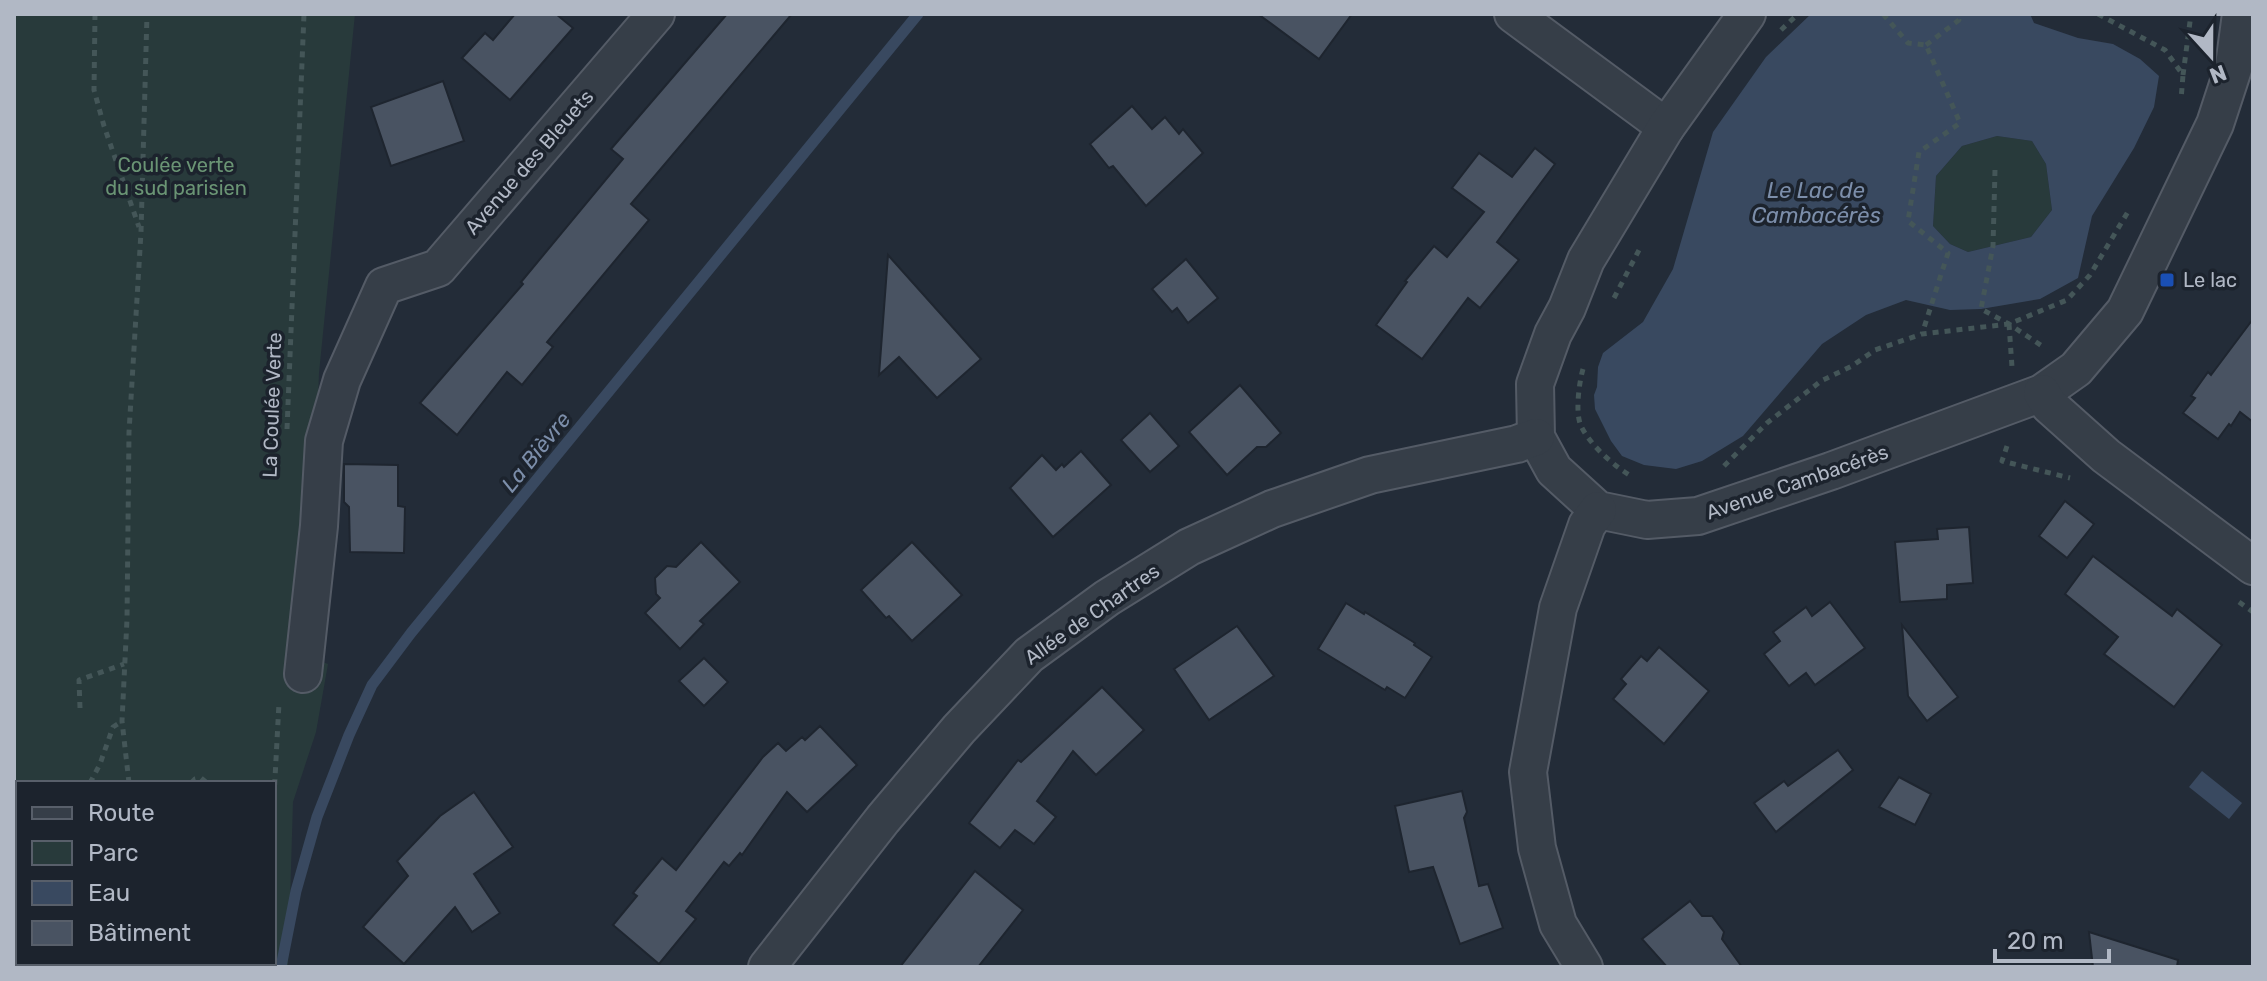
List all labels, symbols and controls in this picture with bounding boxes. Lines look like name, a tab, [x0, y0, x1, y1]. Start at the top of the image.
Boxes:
north arrow	[2171, 16, 2251, 96]
text: N	[2206, 59, 2230, 90]
street label: Avenue des Bleuets	[460, 85, 598, 239]
park label: Coulée verte du sud parisien	[105, 153, 247, 200]
water label: Le Lac de Cambacérès	[1751, 177, 1881, 229]
place label: Le lac	[2183, 268, 2237, 292]
marker: Le lac	[2158, 271, 2176, 289]
street label: La Coulée Verte	[257, 332, 287, 478]
water label: La Bièvre	[496, 407, 576, 497]
street label: Avenue Cambacérès	[1703, 440, 1891, 524]
street label: Allée de Chartres	[1020, 559, 1164, 669]
legend	[16, 781, 276, 965]
text: Route	[88, 799, 155, 827]
text: Parc	[88, 839, 139, 867]
text: Eau	[88, 879, 130, 907]
scale bar	[1995, 913, 2109, 963]
text: Bâtiment	[88, 919, 191, 947]
text: 20 m	[2007, 927, 2064, 955]

